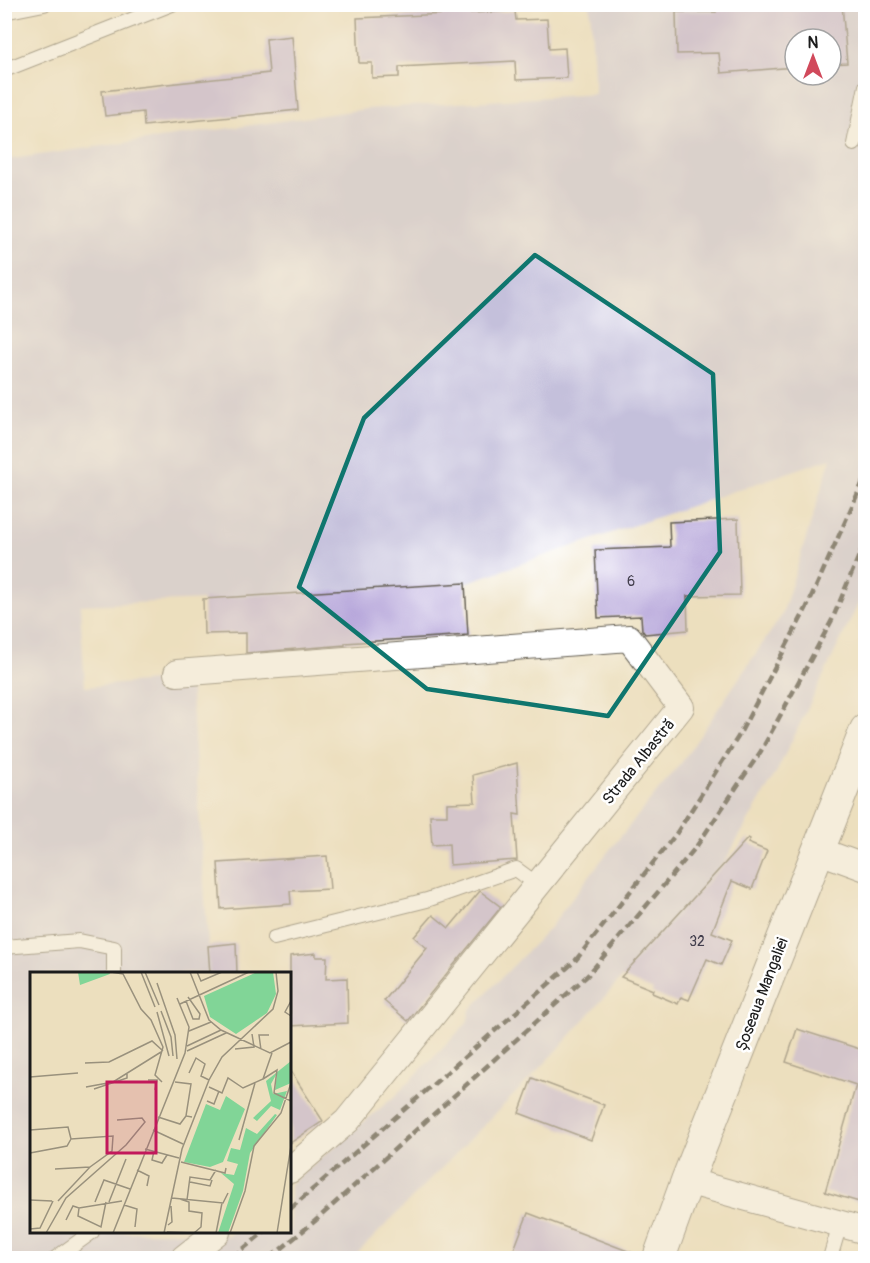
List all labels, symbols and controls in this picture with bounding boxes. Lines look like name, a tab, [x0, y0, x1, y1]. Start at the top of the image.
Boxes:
north arrow	[783, 27, 843, 87]
text: N	[808, 33, 819, 53]
house number: 6	[627, 573, 635, 590]
street label: Strada Albastră	[598, 715, 680, 809]
house number: 32	[689, 933, 705, 950]
street label: Șoseaua Mangaliei	[731, 935, 793, 1054]
inset map	[30, 972, 291, 1233]

